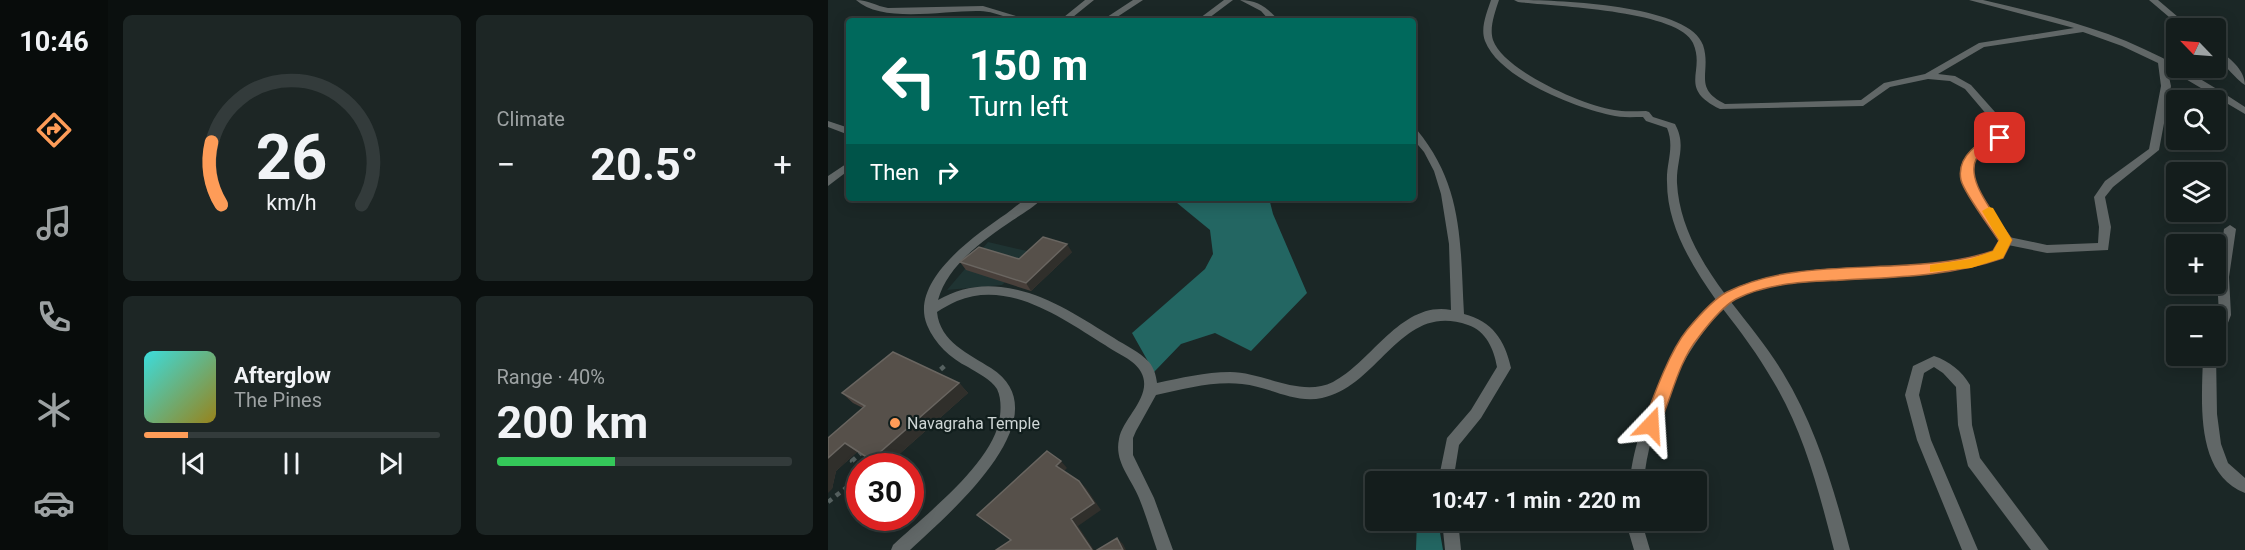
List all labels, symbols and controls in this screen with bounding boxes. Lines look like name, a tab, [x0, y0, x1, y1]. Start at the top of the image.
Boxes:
north arrow	[2166, 18, 2226, 78]
map controls	[2166, 18, 2226, 366]
text: 10:46	[19, 26, 89, 58]
text: 150 m	[969, 41, 1088, 90]
icon: left	[870, 42, 948, 120]
button: search	[2166, 90, 2226, 150]
text: Turn left	[969, 91, 1069, 123]
text: Climate	[497, 107, 565, 131]
icon: directions	[33, 109, 75, 151]
pin	[1974, 112, 2025, 163]
text: 26	[256, 121, 328, 194]
icon: arrive	[1983, 121, 2016, 154]
text: 20.5°	[590, 138, 698, 191]
text: −	[497, 145, 515, 184]
text: +	[773, 145, 792, 184]
icon: right	[931, 156, 964, 189]
text: Then	[870, 160, 919, 185]
button: layers	[2166, 162, 2226, 222]
text: km/h	[267, 190, 317, 215]
icon: music	[33, 202, 75, 244]
button: +	[2166, 234, 2226, 294]
icon: phone	[33, 296, 75, 338]
button: −	[2166, 306, 2226, 366]
text: Afterglow	[234, 363, 331, 388]
text: Range · 40%	[497, 365, 605, 389]
text: The Pines	[234, 388, 322, 412]
icon: climate	[33, 389, 75, 431]
position arrow	[1619, 393, 1683, 457]
text: 200 km	[497, 396, 648, 449]
place label: Navagraha Temple	[907, 414, 1040, 433]
marker: Navagraha Temple	[888, 416, 902, 430]
icon: previous	[177, 447, 210, 480]
icon: pause	[275, 447, 308, 480]
icon: next	[374, 447, 407, 480]
speed limit sign: 30	[846, 453, 924, 531]
icon: car	[33, 482, 75, 524]
text: 10:47 · 1 min · 220 m	[1431, 488, 1641, 513]

